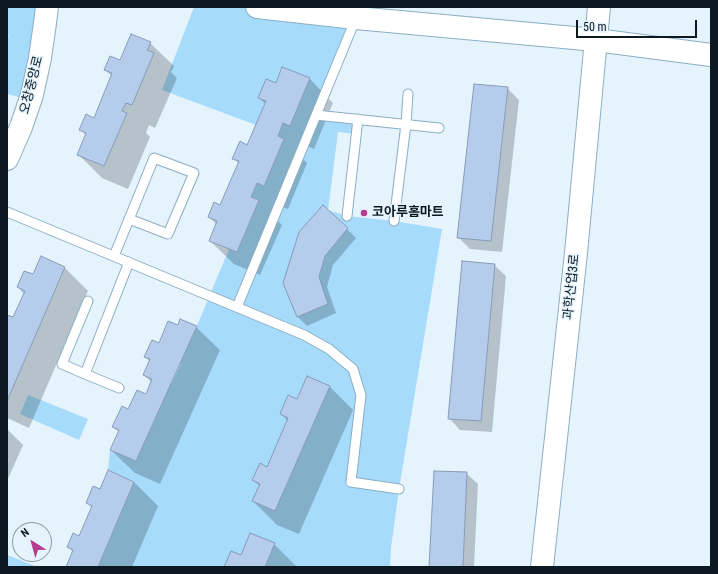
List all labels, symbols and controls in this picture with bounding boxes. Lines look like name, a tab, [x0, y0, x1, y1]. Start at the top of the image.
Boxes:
scale bar	[578, 12, 699, 38]
text: 50 m	[583, 20, 607, 34]
street label: 오창중앙로	[17, 54, 47, 116]
place label: 코아루홈마트	[372, 205, 444, 221]
marker: 코아루홈마트	[359, 208, 369, 218]
street label: 과학산업3로	[561, 253, 583, 321]
north arrow	[12, 522, 52, 562]
text: N	[18, 526, 32, 540]

